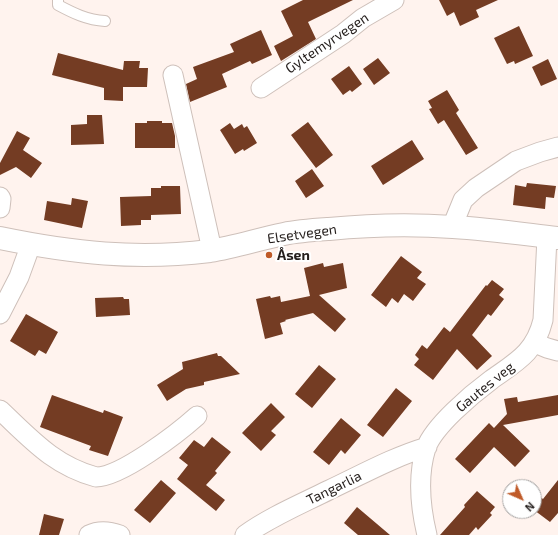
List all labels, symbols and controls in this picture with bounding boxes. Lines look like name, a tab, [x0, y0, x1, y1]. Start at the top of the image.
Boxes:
street label: Gyltemyrvegen	[282, 9, 372, 77]
street label: Elsetvegen	[266, 221, 338, 247]
place label: Åsen	[277, 247, 310, 263]
marker: Åsen	[264, 250, 274, 260]
street label: Gautes veg	[452, 358, 518, 416]
street label: Tangarlia	[304, 468, 364, 508]
north arrow	[502, 479, 542, 519]
text: N	[523, 500, 538, 515]

